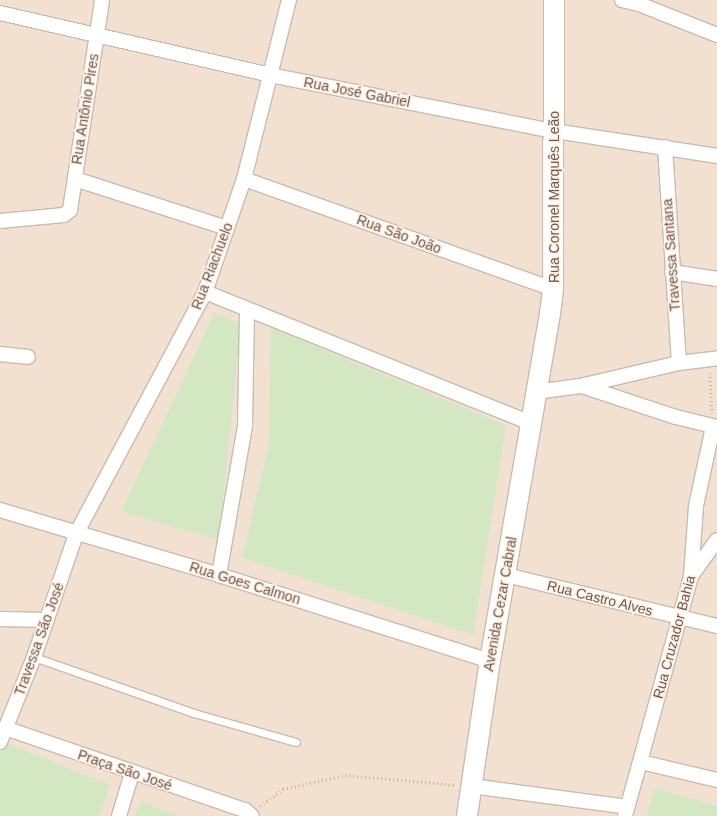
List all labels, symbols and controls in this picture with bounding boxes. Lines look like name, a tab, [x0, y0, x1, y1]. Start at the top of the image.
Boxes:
street label: Rua Antônio Pires	[68, 52, 102, 166]
street label: Rua José Gabriel	[302, 73, 412, 111]
street label: Rua Coronel Marquês Leão	[546, 111, 562, 283]
street label: Travessa Santana	[659, 198, 683, 312]
street label: Rua São João	[354, 211, 444, 257]
street label: Rua Riachuelo	[188, 220, 236, 312]
street label: Avenida Cezar Cabral	[480, 535, 520, 673]
street label: Rua Goes Calmon	[187, 558, 303, 608]
street label: Rua Cruzador Bahia	[649, 574, 699, 700]
street label: Rua Castro Alves	[545, 577, 655, 619]
street label: Travessa São José	[11, 580, 67, 698]
street label: Praça São José	[76, 746, 174, 794]

